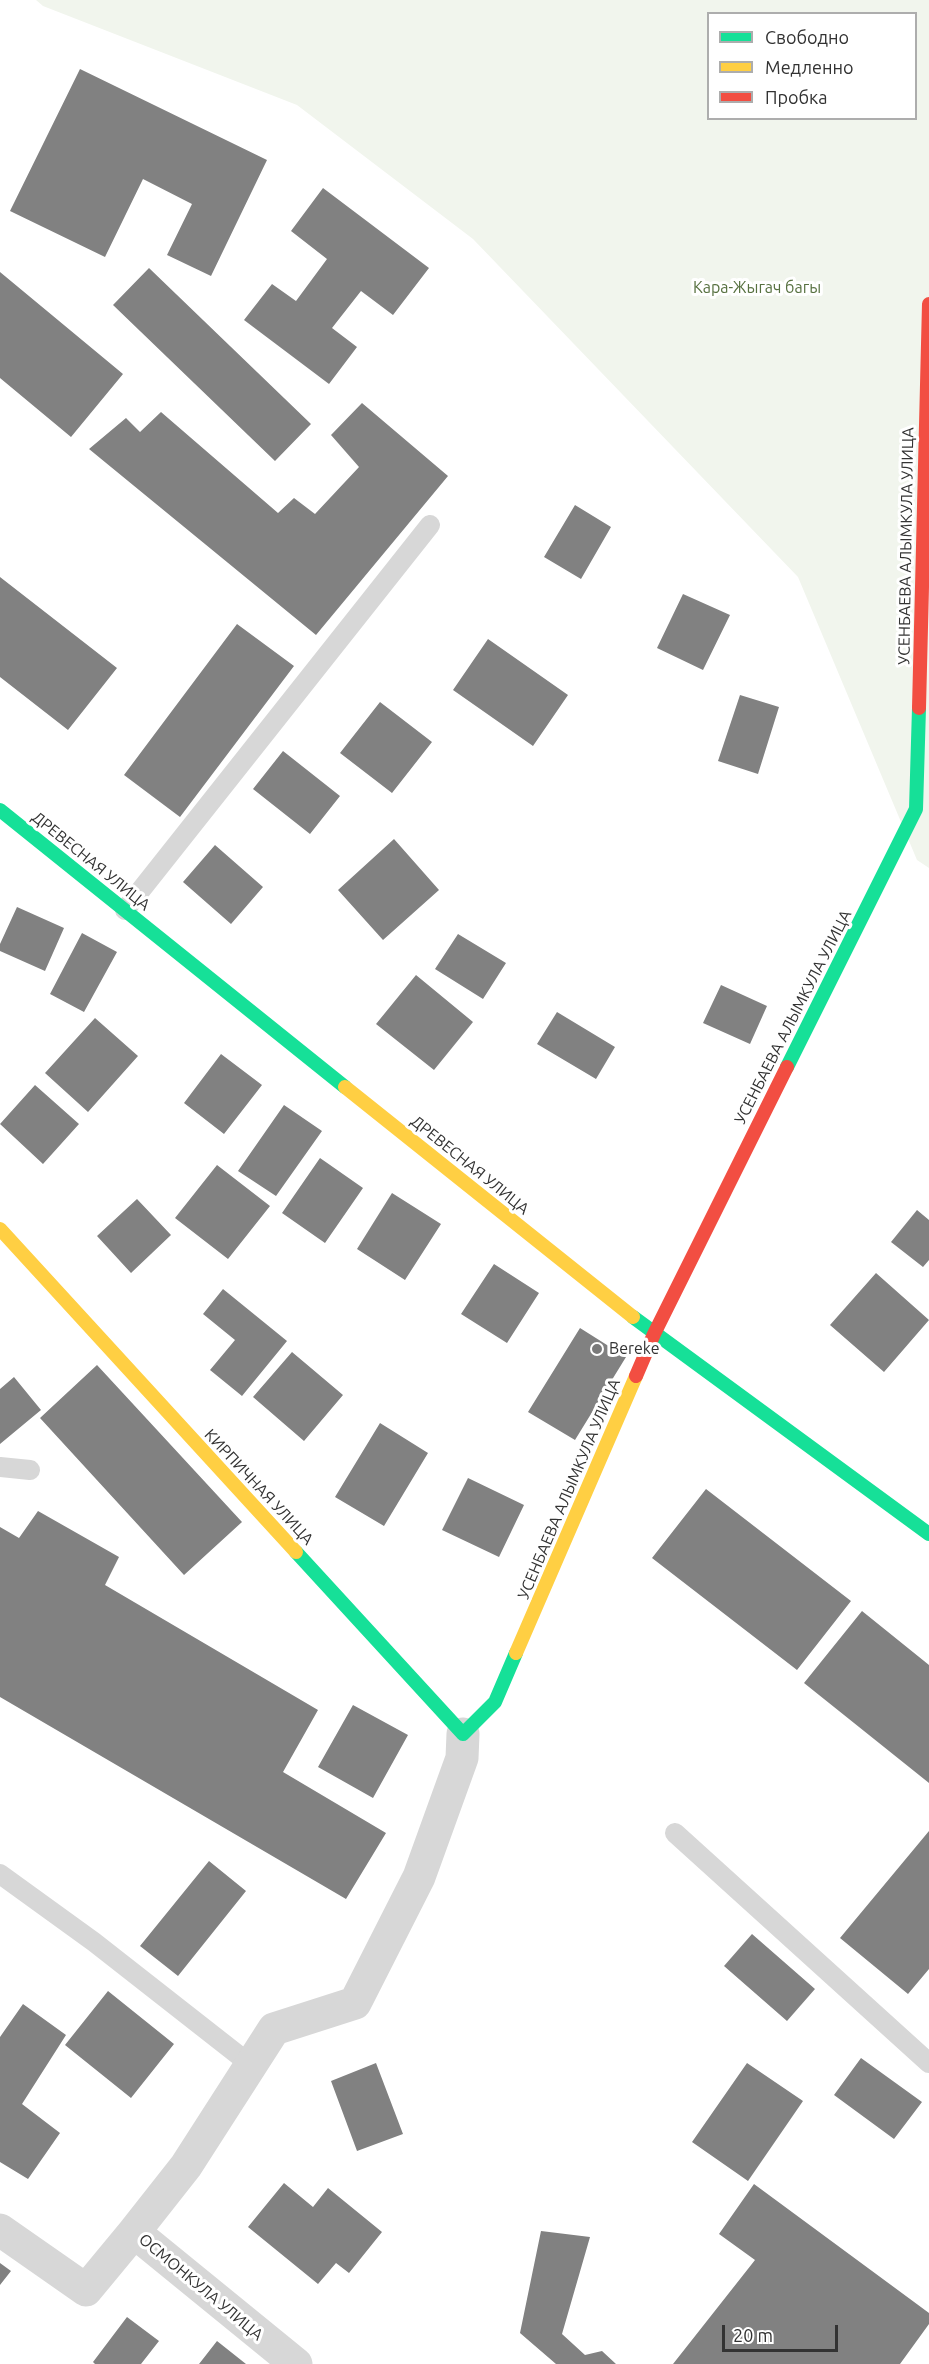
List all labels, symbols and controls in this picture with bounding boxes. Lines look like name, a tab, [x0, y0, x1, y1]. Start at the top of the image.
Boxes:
legend	[707, 12, 917, 120]
text: Свободно	[765, 27, 849, 47]
text: Медленно	[765, 57, 854, 77]
text: Пробка	[765, 87, 828, 107]
park label: Кара-Жыгач багы	[693, 278, 821, 298]
street label: УСЕНБАЕВА АЛЫМКУЛА УЛИЦА	[894, 427, 918, 665]
street label: ДРЕВЕСНАЯ УЛИЦА	[28, 807, 154, 915]
street label: УСЕНБАЕВА АЛЫМКУЛА УЛИЦА	[731, 907, 855, 1127]
street label: ДРЕВЕСНАЯ УЛИЦА	[407, 1111, 533, 1219]
place label: Bereke	[609, 1339, 660, 1359]
marker: Bereke	[590, 1342, 604, 1356]
street label: УСЕНБАЕВА АЛЫМКУЛА УЛИЦА	[514, 1376, 624, 1602]
street label: КИРПИЧНАЯ УЛИЦА	[200, 1425, 318, 1549]
street label: ОСМОНКУЛА УЛИЦА	[135, 2229, 267, 2345]
scale bar	[725, 2313, 840, 2351]
text: 20 m	[733, 2325, 773, 2345]

